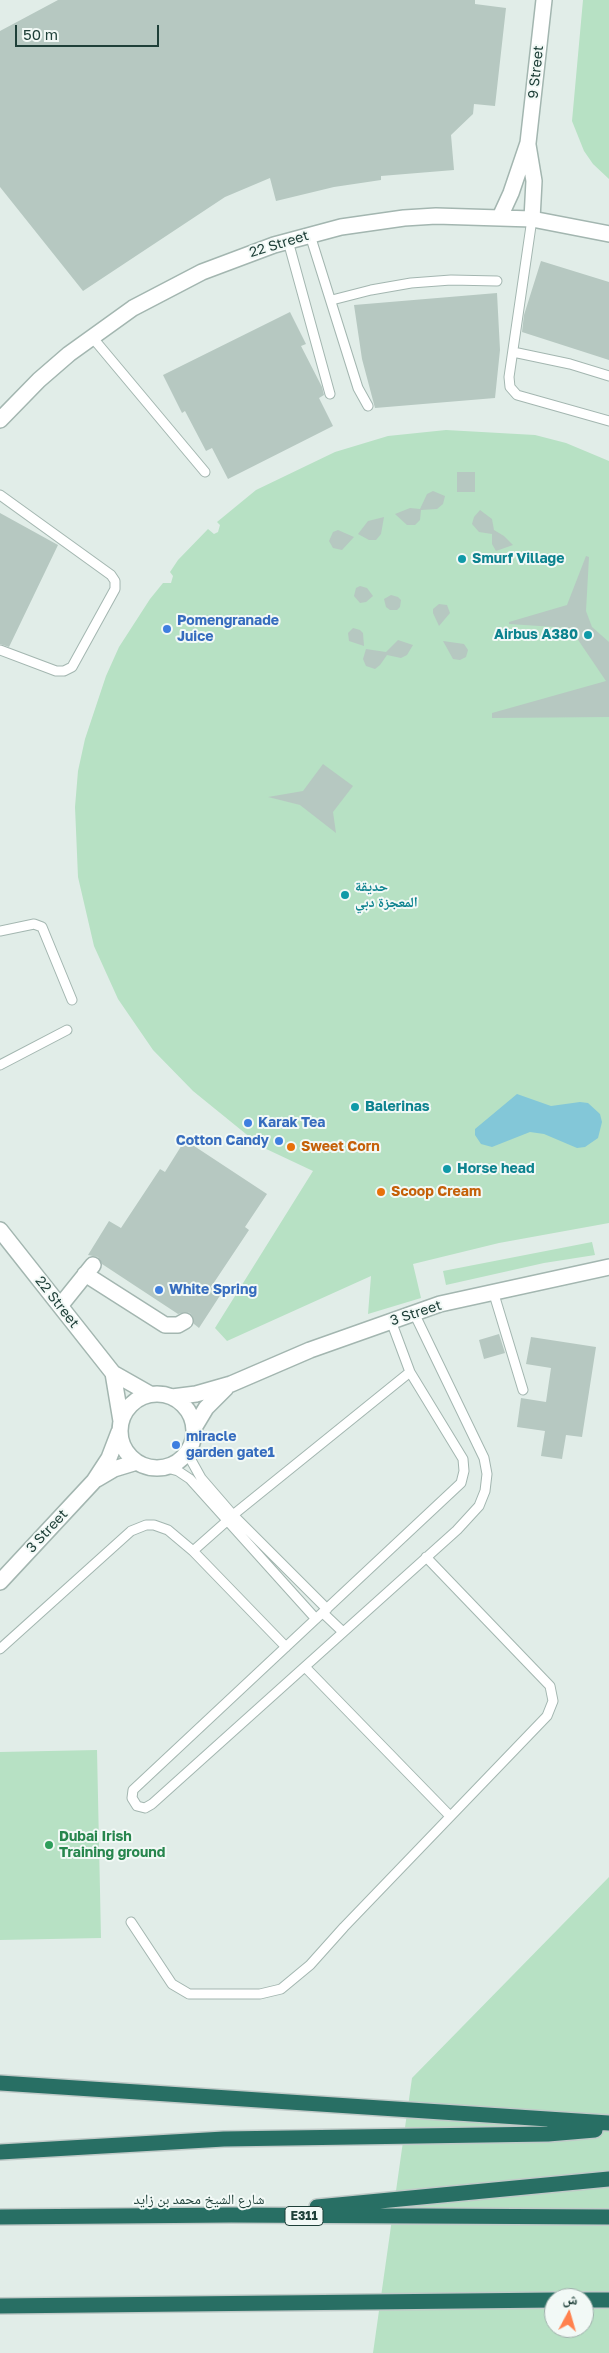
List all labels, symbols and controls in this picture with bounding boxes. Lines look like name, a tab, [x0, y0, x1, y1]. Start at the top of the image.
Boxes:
scale bar	[18, 15, 161, 47]
text: 50 m	[23, 25, 58, 43]
street label: 9 Street	[525, 45, 547, 99]
street label: 22 Street	[247, 227, 311, 261]
place label: Smurf Village	[472, 551, 564, 567]
marker: Smurf Village	[456, 553, 468, 565]
place label: Pomengranade Juice	[177, 613, 279, 646]
marker: Pomengranade Juice	[161, 623, 173, 635]
place label: Airbus A380	[494, 627, 578, 643]
marker: Airbus A380	[582, 629, 594, 641]
place label: حديقة المعجزة دبي	[355, 879, 418, 912]
marker: حديقة المعجزة دبي	[339, 889, 351, 901]
place label: Balerinas	[365, 1099, 430, 1115]
marker: Balerinas	[349, 1101, 361, 1113]
place label: Karak Tea	[258, 1115, 325, 1131]
marker: Karak Tea	[242, 1117, 254, 1129]
place label: Cotton Candy	[176, 1133, 269, 1149]
marker: Cotton Candy	[273, 1135, 285, 1147]
place label: Sweet Corn	[301, 1139, 380, 1155]
marker: Sweet Corn	[285, 1141, 297, 1153]
place label: Horse head	[457, 1161, 535, 1177]
marker: Horse head	[441, 1163, 453, 1175]
place label: Scoop Cream	[391, 1184, 481, 1200]
marker: Scoop Cream	[375, 1186, 387, 1198]
street label: 22 Street	[32, 1273, 82, 1331]
place label: White Spring	[169, 1282, 257, 1298]
marker: White Spring	[153, 1284, 165, 1296]
street label: 3 Street	[388, 1297, 444, 1329]
place label: miracle garden gate1	[186, 1429, 275, 1461]
marker: miracle garden gate1	[170, 1439, 182, 1451]
street label: 3 Street	[23, 1506, 71, 1556]
place label: Dubai Irish Training ground	[59, 1829, 165, 1861]
marker: Dubai Irish Training ground	[43, 1839, 55, 1851]
street label: شارع الشيخ محمد بن زايد	[134, 2192, 264, 2208]
road number: E311	[285, 2206, 323, 2226]
north arrow	[544, 2288, 594, 2338]
text: ش	[562, 2289, 579, 2308]

